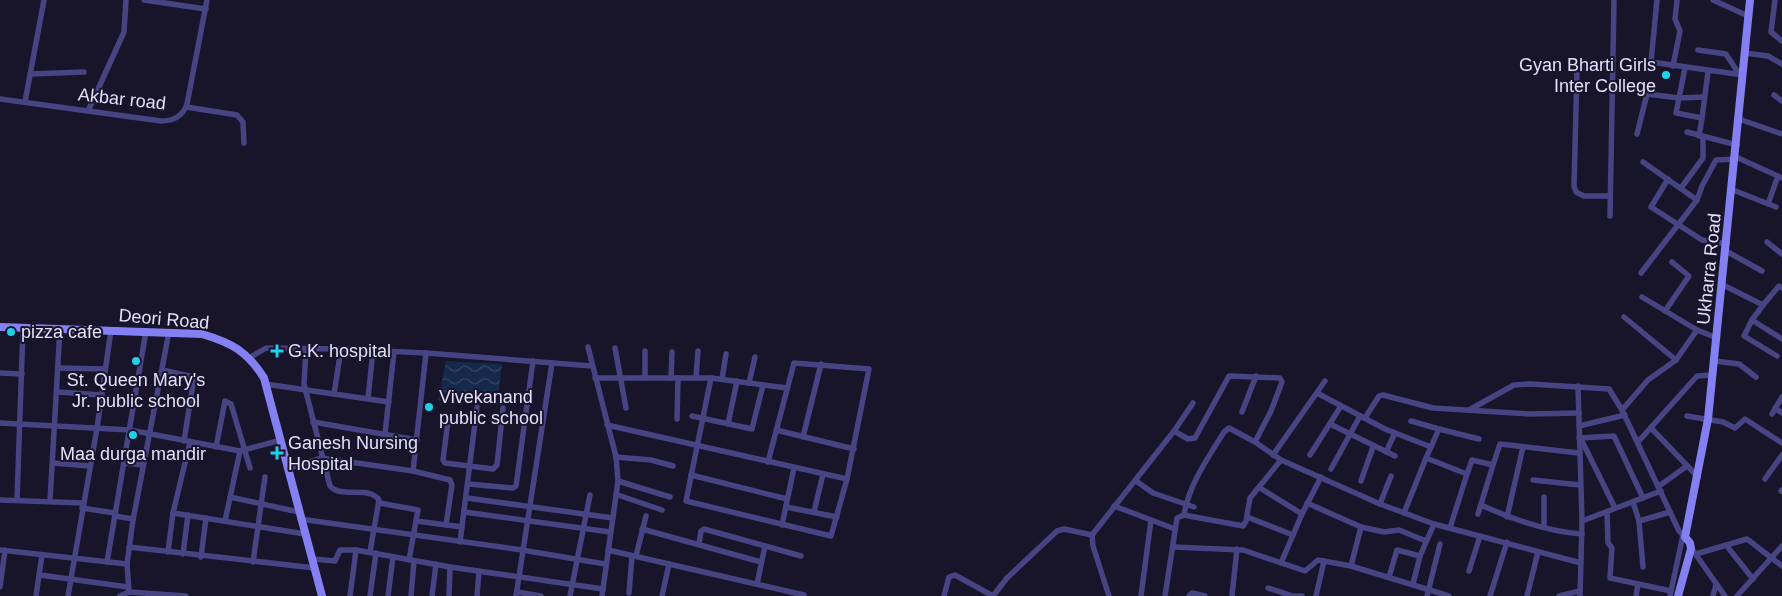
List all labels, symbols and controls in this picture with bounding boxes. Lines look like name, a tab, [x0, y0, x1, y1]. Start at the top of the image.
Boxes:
place label: Gyan Bharti Girls Inter College	[1519, 55, 1656, 96]
marker: Gyan Bharti Girls Inter College	[1660, 69, 1672, 81]
street label: Akbar road	[77, 84, 167, 114]
street label: Ukharra Road	[1693, 212, 1725, 326]
street label: Deori Road	[118, 305, 210, 333]
place label: pizza cafe	[21, 322, 102, 342]
marker: pizza cafe	[5, 326, 17, 338]
place label: G.K. hospital	[288, 341, 391, 361]
marker: G.K. hospital	[270, 344, 284, 358]
marker: St. Queen Mary's Jr. public school	[130, 355, 142, 367]
place label: St. Queen Mary's Jr. public school	[67, 370, 205, 411]
place label: Vivekanand public school	[439, 387, 543, 428]
marker: Vivekanand public school	[423, 401, 435, 413]
marker: Maa durga mandir	[127, 429, 139, 441]
place label: Ganesh Nursing Hospital	[288, 433, 418, 474]
place label: Maa durga mandir	[60, 444, 206, 464]
marker: Ganesh Nursing Hospital	[270, 446, 284, 460]

